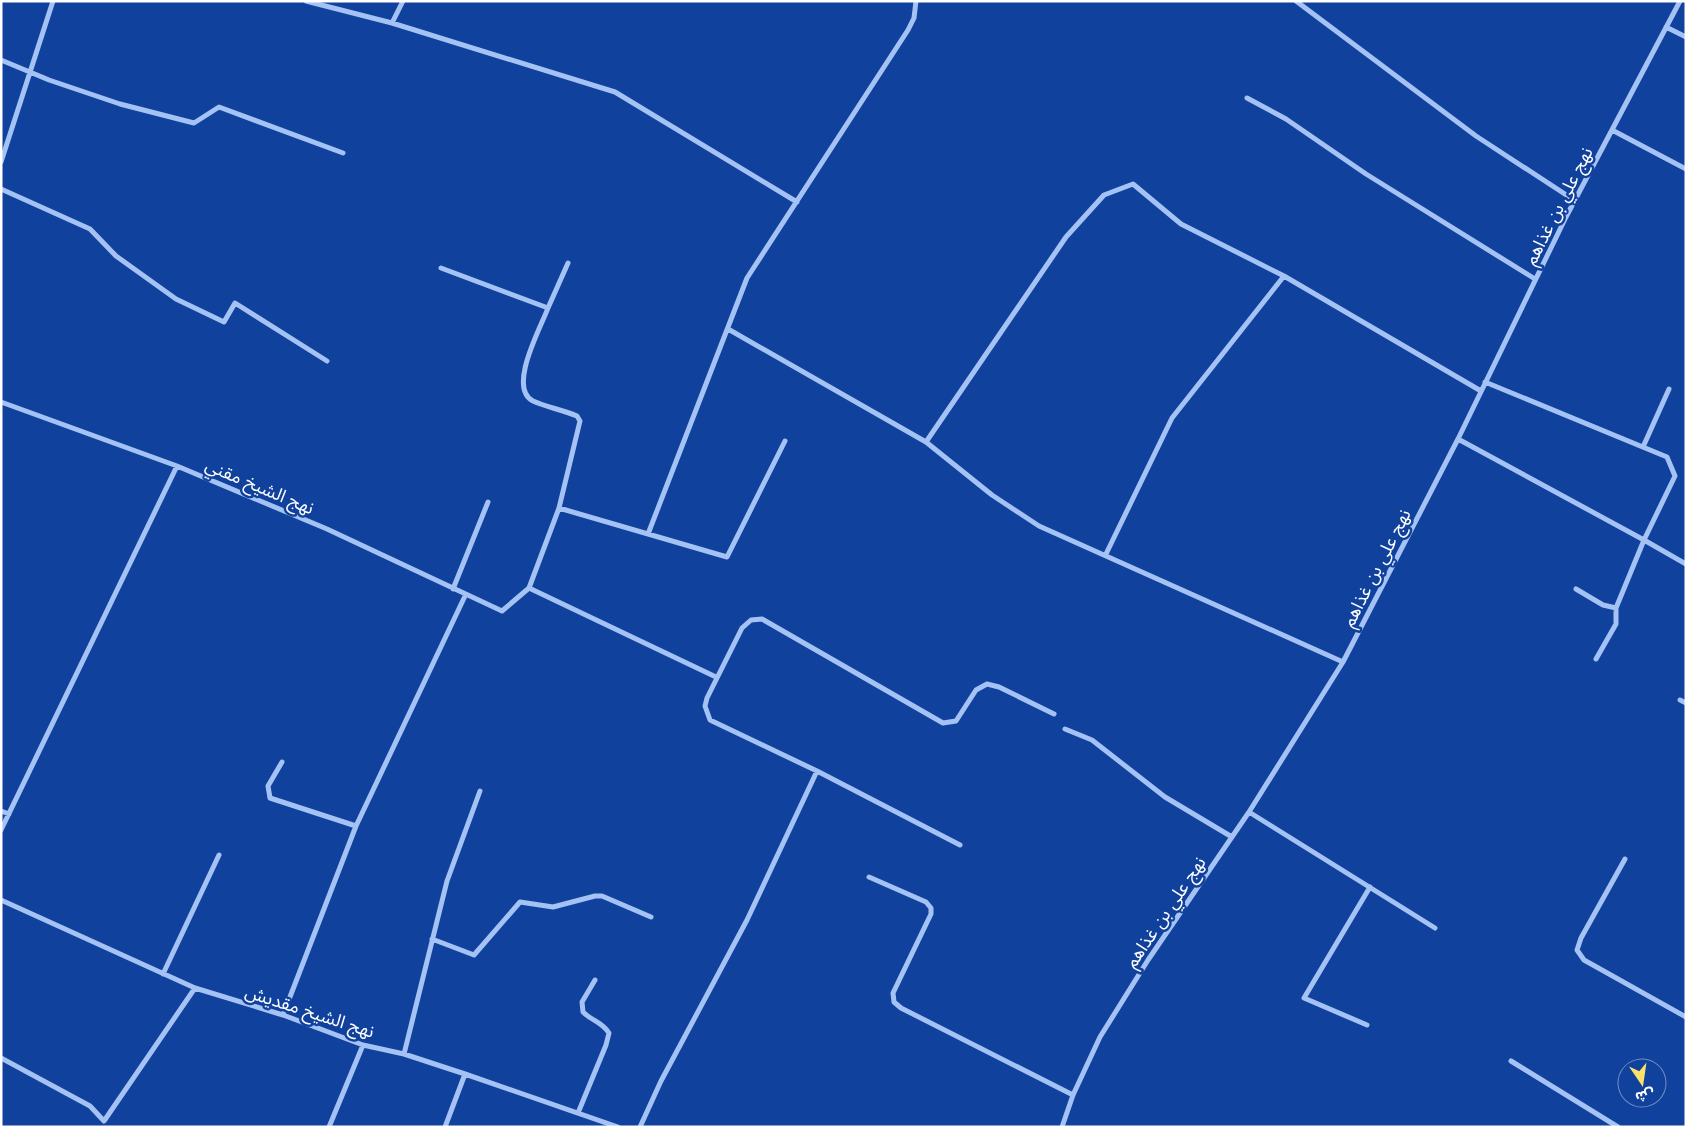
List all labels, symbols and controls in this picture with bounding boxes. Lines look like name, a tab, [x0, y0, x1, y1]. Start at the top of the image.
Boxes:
street label: نهج علي بن غذاهم	[1518, 143, 1600, 270]
street label: نهج الشيخ مقني	[201, 453, 318, 521]
street label: نهج علي بن غذاهم	[1336, 505, 1418, 632]
street label: نهج علي بن غذاهم	[1119, 852, 1213, 973]
street label: نهج الشيخ مقديش	[242, 979, 377, 1045]
north arrow	[1617, 1058, 1667, 1108]
text: ش	[1634, 1085, 1656, 1107]

